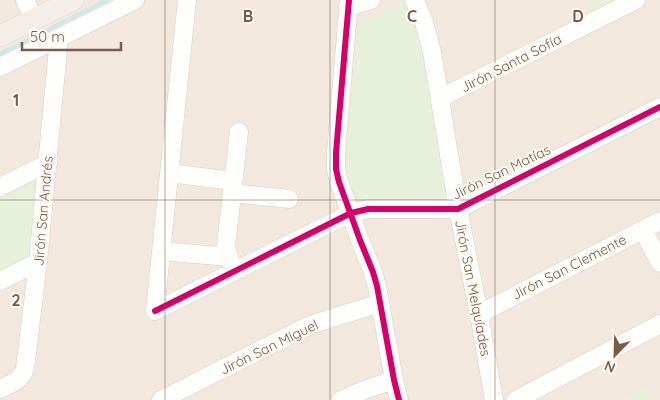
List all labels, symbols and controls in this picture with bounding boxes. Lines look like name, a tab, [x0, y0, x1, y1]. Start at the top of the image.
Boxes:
text: B	[243, 6, 253, 26]
text: C	[407, 6, 417, 26]
text: D	[572, 6, 584, 26]
scale bar	[22, 20, 121, 52]
text: 50 m	[30, 27, 65, 46]
street label: Jirón Santa Sofía	[457, 30, 565, 96]
text: 1	[13, 90, 19, 110]
street label: Jirón San Matías	[449, 140, 553, 204]
street label: Jirón San Andrés	[29, 155, 57, 267]
street label: Jirón San Melquíades	[451, 218, 495, 358]
street label: Jirón San Clemente	[509, 230, 630, 304]
text: 2	[11, 290, 21, 310]
street label: Jirón San Miguel	[217, 315, 321, 379]
north arrow	[590, 330, 640, 380]
text: N	[602, 357, 618, 377]

